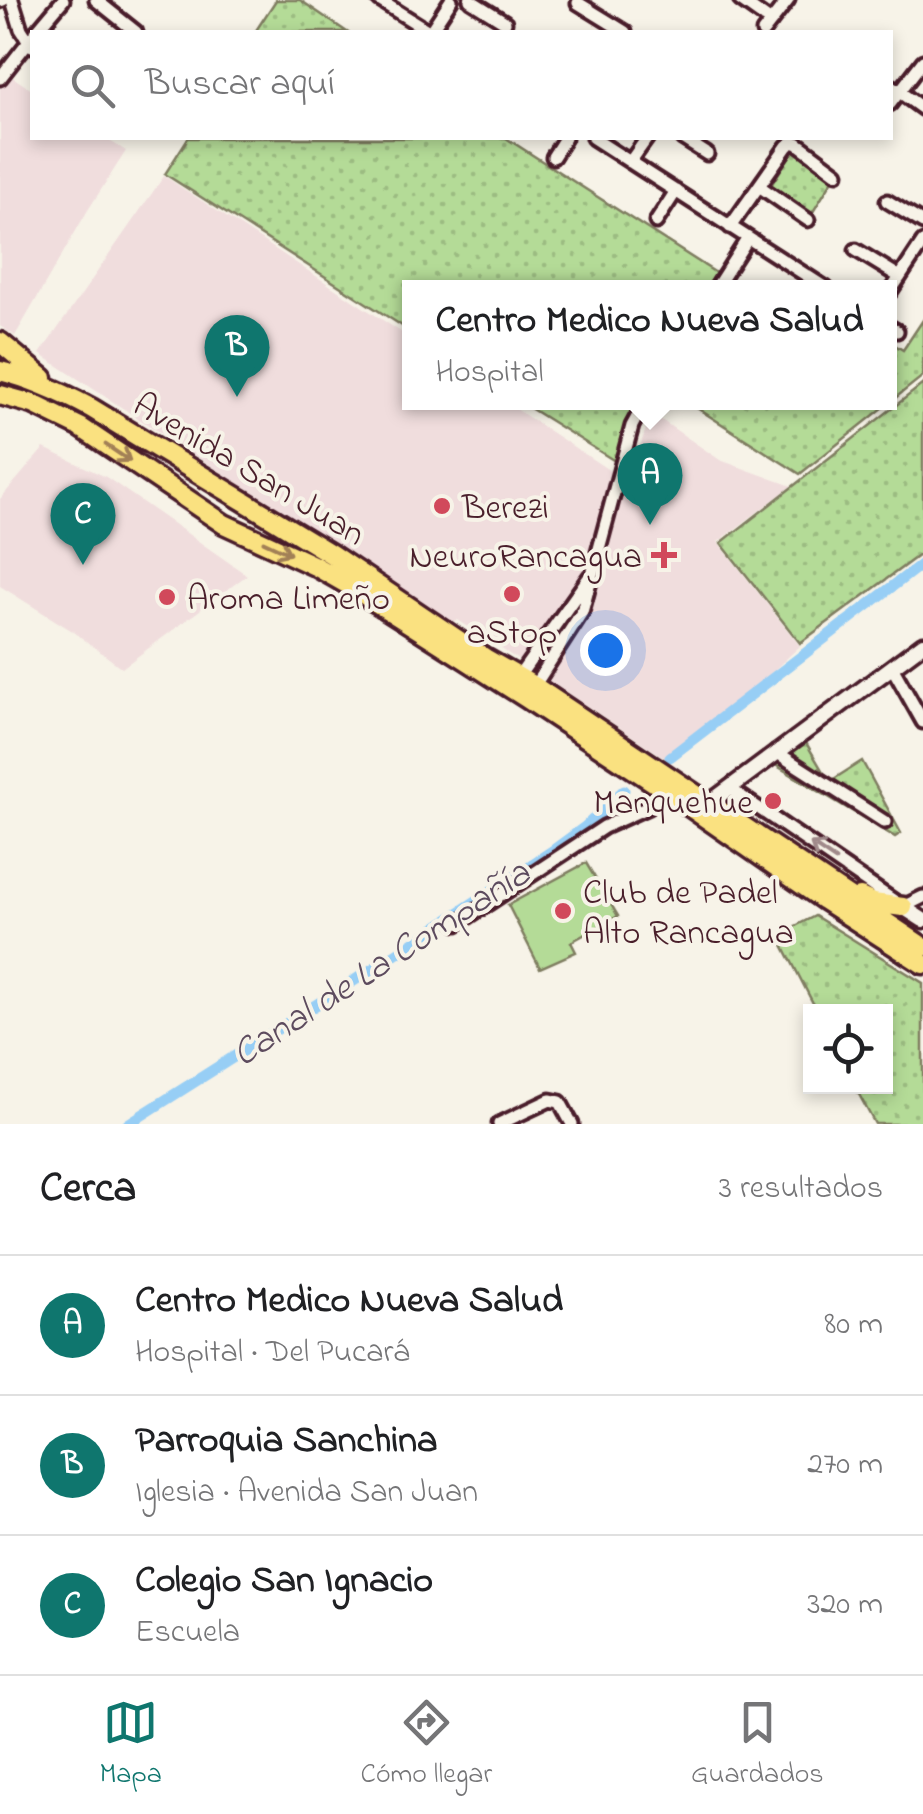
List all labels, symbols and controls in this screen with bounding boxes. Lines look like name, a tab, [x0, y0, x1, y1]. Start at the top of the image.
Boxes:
search box	[30, 30, 893, 140]
text: Buscar aquí	[145, 57, 335, 113]
icon: search	[65, 58, 120, 113]
popup	[402, 280, 897, 410]
text: Centro Medico Nueva Salud	[435, 294, 864, 350]
pin: B	[204, 314, 270, 397]
text: Hospital	[435, 350, 544, 397]
street label: Avenida San Juan	[122, 381, 374, 561]
one-way arrow	[103, 442, 131, 463]
pin: A	[618, 442, 682, 525]
pin: C	[51, 482, 116, 565]
place label: Berezi	[461, 484, 549, 535]
marker: Berezi	[431, 495, 453, 517]
place label: NeuroRancagua	[409, 533, 642, 584]
one-way arrow	[261, 540, 291, 559]
marker: NeuroRancagua	[651, 542, 677, 568]
place label: Aroma Limeño	[187, 575, 390, 626]
marker: aStop	[501, 583, 523, 605]
marker: Aroma Limeño	[156, 586, 178, 608]
place label: aStop	[467, 609, 557, 660]
your location	[580, 625, 631, 676]
place label: Manquehue	[593, 779, 753, 830]
marker: Manquehue	[762, 790, 784, 812]
one-way arrow	[809, 842, 837, 863]
water label: Canal de La Compañía	[222, 847, 543, 1083]
place label: Club de Padel Alto Rancagua	[583, 869, 794, 960]
marker: Club de Padel Alto Rancagua	[552, 900, 574, 922]
map controls	[803, 1004, 893, 1094]
button: locate	[803, 1004, 893, 1094]
text: Cerca	[40, 1159, 136, 1220]
text: 3 resultados	[719, 1166, 883, 1213]
text: Centro Medico Nueva Salud	[135, 1274, 563, 1330]
text: A	[63, 1302, 82, 1349]
text: 80 m	[824, 1302, 883, 1349]
text: Hospital · Del Pucará	[135, 1330, 410, 1377]
text: Parroquia Sanchina	[135, 1414, 438, 1470]
text: B	[62, 1442, 83, 1489]
text: 270 m	[807, 1442, 883, 1489]
text: Iglesia · Avenida San Juan	[135, 1470, 478, 1517]
text: Colegio San Ignacio	[135, 1554, 433, 1610]
text: C	[64, 1582, 81, 1629]
text: 320 m	[807, 1582, 883, 1629]
text: Escuela	[135, 1610, 240, 1657]
tab: Mapa	[99, 1695, 162, 1796]
tab: Cómo llegar	[361, 1695, 492, 1796]
tab: Guardados	[691, 1695, 824, 1796]

